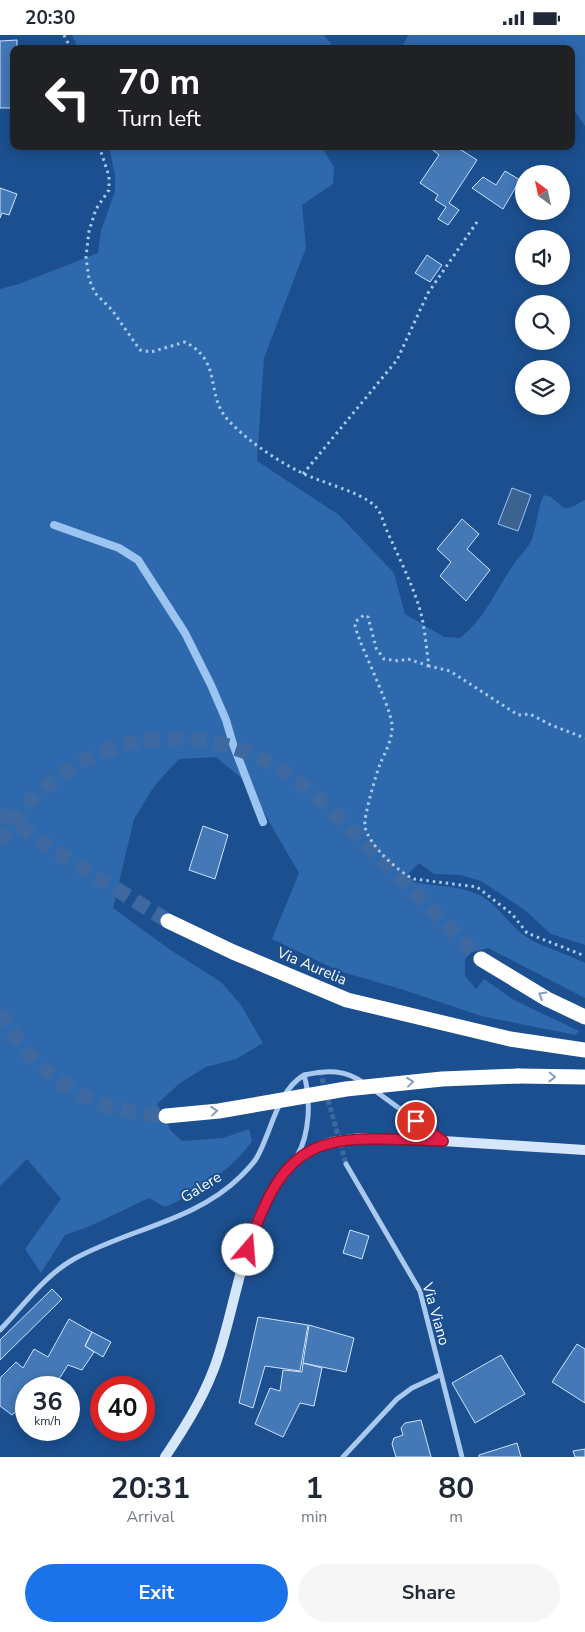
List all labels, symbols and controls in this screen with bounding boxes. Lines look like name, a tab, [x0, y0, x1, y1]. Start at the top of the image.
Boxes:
text: 20:30	[25, 5, 75, 31]
text: 70 m	[118, 59, 200, 106]
icon: left	[35, 65, 100, 130]
text: Turn left	[118, 104, 201, 134]
north arrow	[515, 165, 570, 220]
map controls	[515, 165, 570, 415]
button: sound	[515, 230, 570, 285]
button: search	[515, 295, 570, 350]
button: layers	[515, 360, 570, 415]
street label: Via Aurelia	[273, 942, 350, 990]
one-way arrow	[538, 992, 547, 1002]
one-way arrow	[548, 1072, 556, 1082]
one-way arrow	[406, 1077, 414, 1088]
pin	[395, 1100, 437, 1142]
one-way arrow	[211, 1106, 219, 1117]
icon: arrive	[402, 1107, 430, 1135]
street label: Galere	[177, 1167, 225, 1207]
position arrow	[221, 1223, 273, 1275]
street label: Via Viano	[417, 1279, 454, 1348]
speed limit sign: 40	[90, 1376, 155, 1441]
text: 36	[32, 1385, 63, 1419]
text: km/h	[34, 1413, 61, 1429]
text: 20:31	[111, 1468, 190, 1509]
text: 1	[305, 1468, 323, 1509]
text: 80	[438, 1468, 474, 1509]
text: Arrival	[126, 1506, 175, 1528]
text: min	[301, 1506, 327, 1528]
text: m	[449, 1506, 463, 1528]
button: Exit	[25, 1564, 288, 1622]
button: Share	[298, 1564, 560, 1622]

